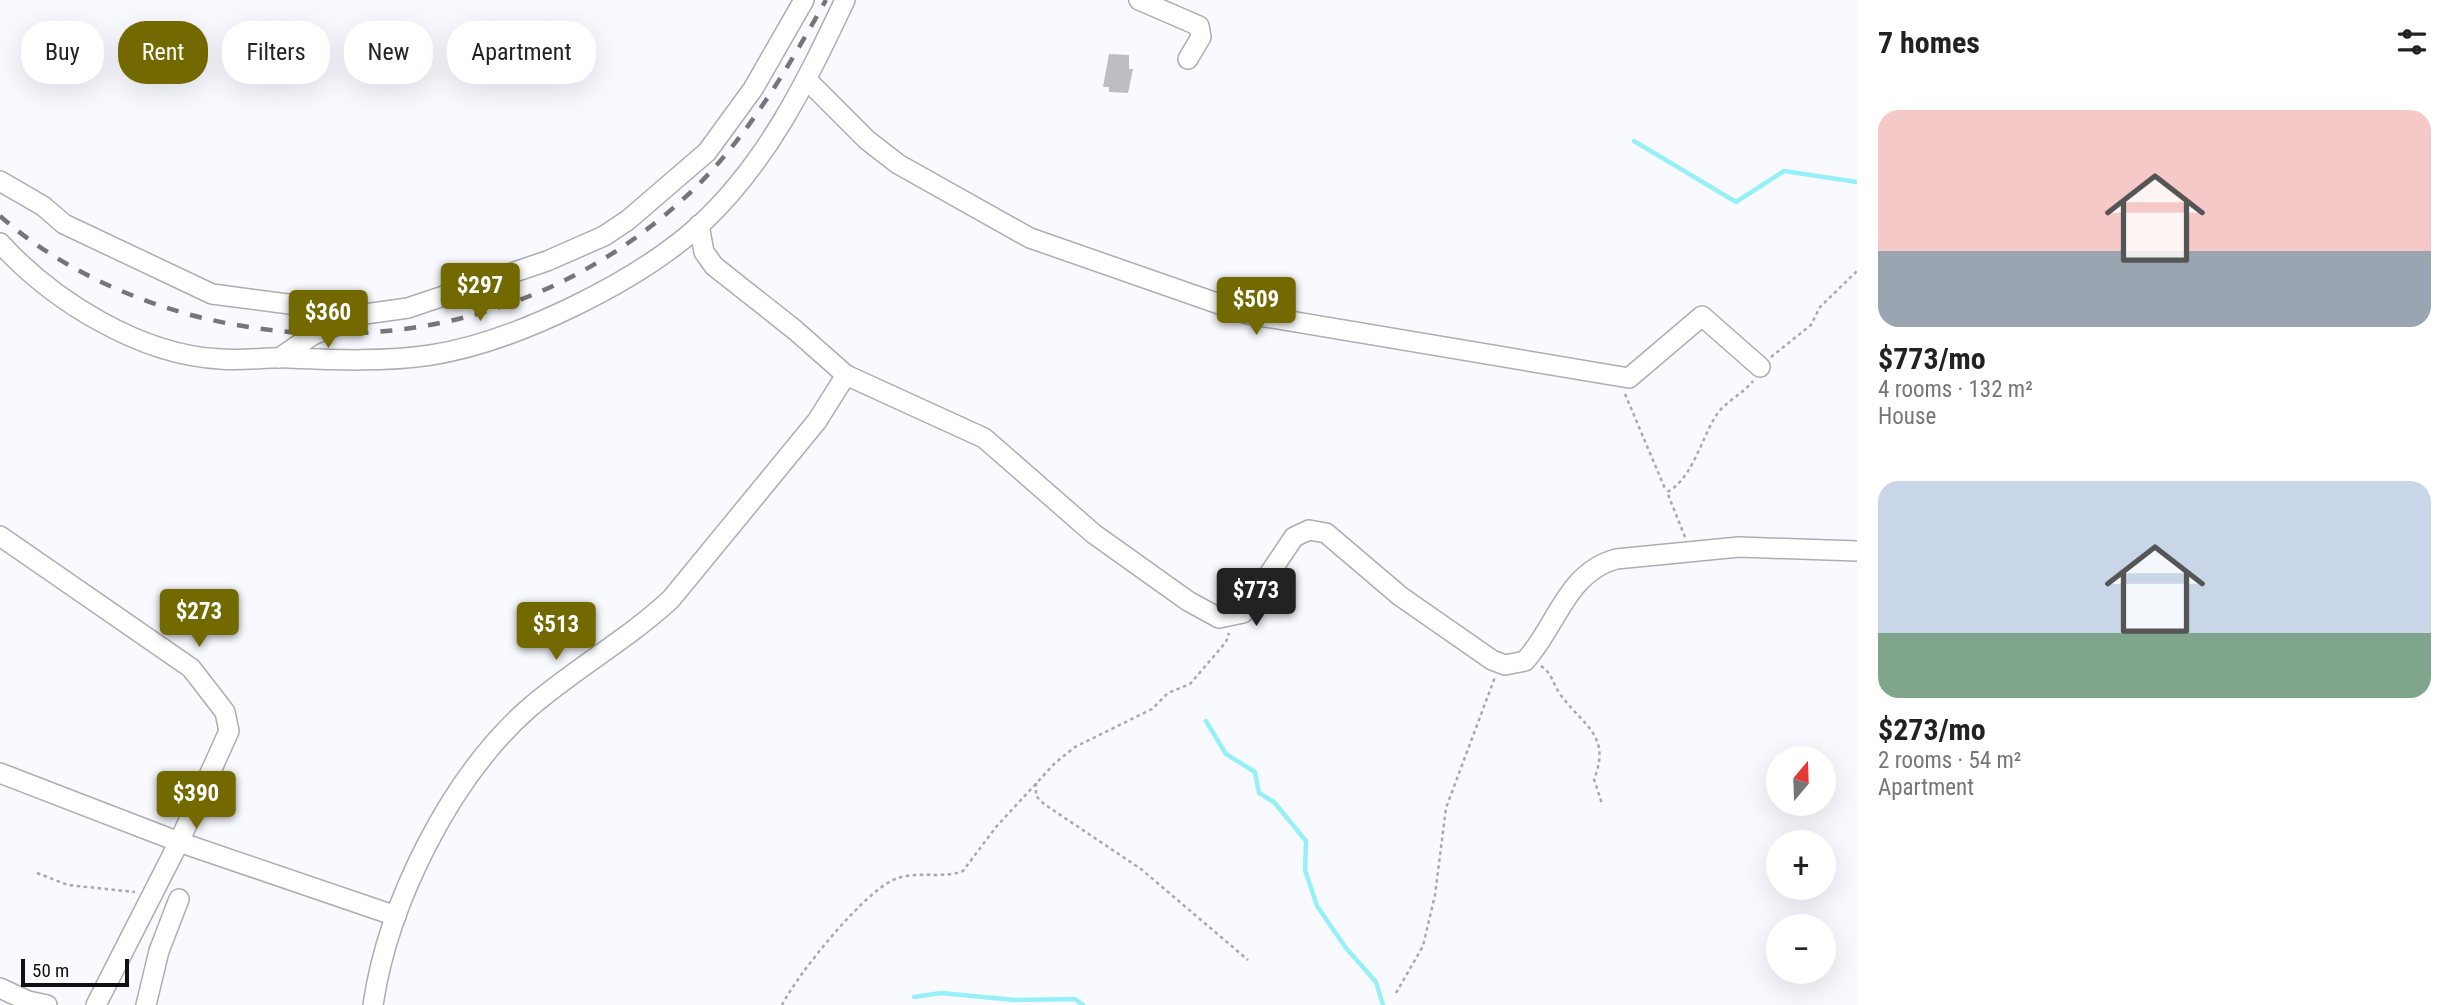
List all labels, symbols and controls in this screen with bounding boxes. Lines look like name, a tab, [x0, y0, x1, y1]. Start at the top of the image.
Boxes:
chip: Buy	[21, 21, 104, 84]
chip: Rent	[118, 21, 208, 84]
chip: Filters	[222, 21, 330, 84]
chip: New	[344, 21, 433, 84]
chip: Apartment	[447, 21, 596, 84]
icon: filters	[2393, 23, 2431, 61]
text: 7 homes	[1878, 25, 1980, 60]
icon: home	[2092, 155, 2218, 281]
pin: $297	[439, 264, 521, 323]
text: $297	[457, 272, 503, 299]
pin: $509	[1215, 278, 1297, 337]
text: $509	[1233, 286, 1279, 313]
pin: $360	[287, 290, 369, 350]
text: $360	[305, 299, 351, 326]
text: $773/mo	[1878, 341, 1986, 376]
text: 4 rooms · 132 m²	[1878, 376, 2033, 403]
text: House	[1878, 403, 1936, 430]
icon: home	[2092, 526, 2218, 652]
pin: $773	[1215, 568, 1297, 628]
text: $773	[1233, 577, 1279, 604]
pin: $273	[158, 590, 240, 649]
text: $273	[176, 598, 222, 625]
pin: $513	[515, 602, 597, 662]
text: $513	[533, 611, 579, 638]
text: $273/mo	[1878, 712, 1986, 747]
north arrow	[1766, 746, 1836, 816]
map controls	[1766, 746, 1836, 984]
text: 2 rooms · 54 m²	[1878, 747, 2021, 774]
pin: $390	[155, 772, 237, 831]
text: Apartment	[1878, 774, 1974, 801]
text: $390	[173, 780, 219, 807]
button: +	[1766, 830, 1836, 900]
button: −	[1766, 914, 1836, 984]
scale bar	[21, 956, 130, 988]
text: 50 m	[32, 959, 69, 982]

